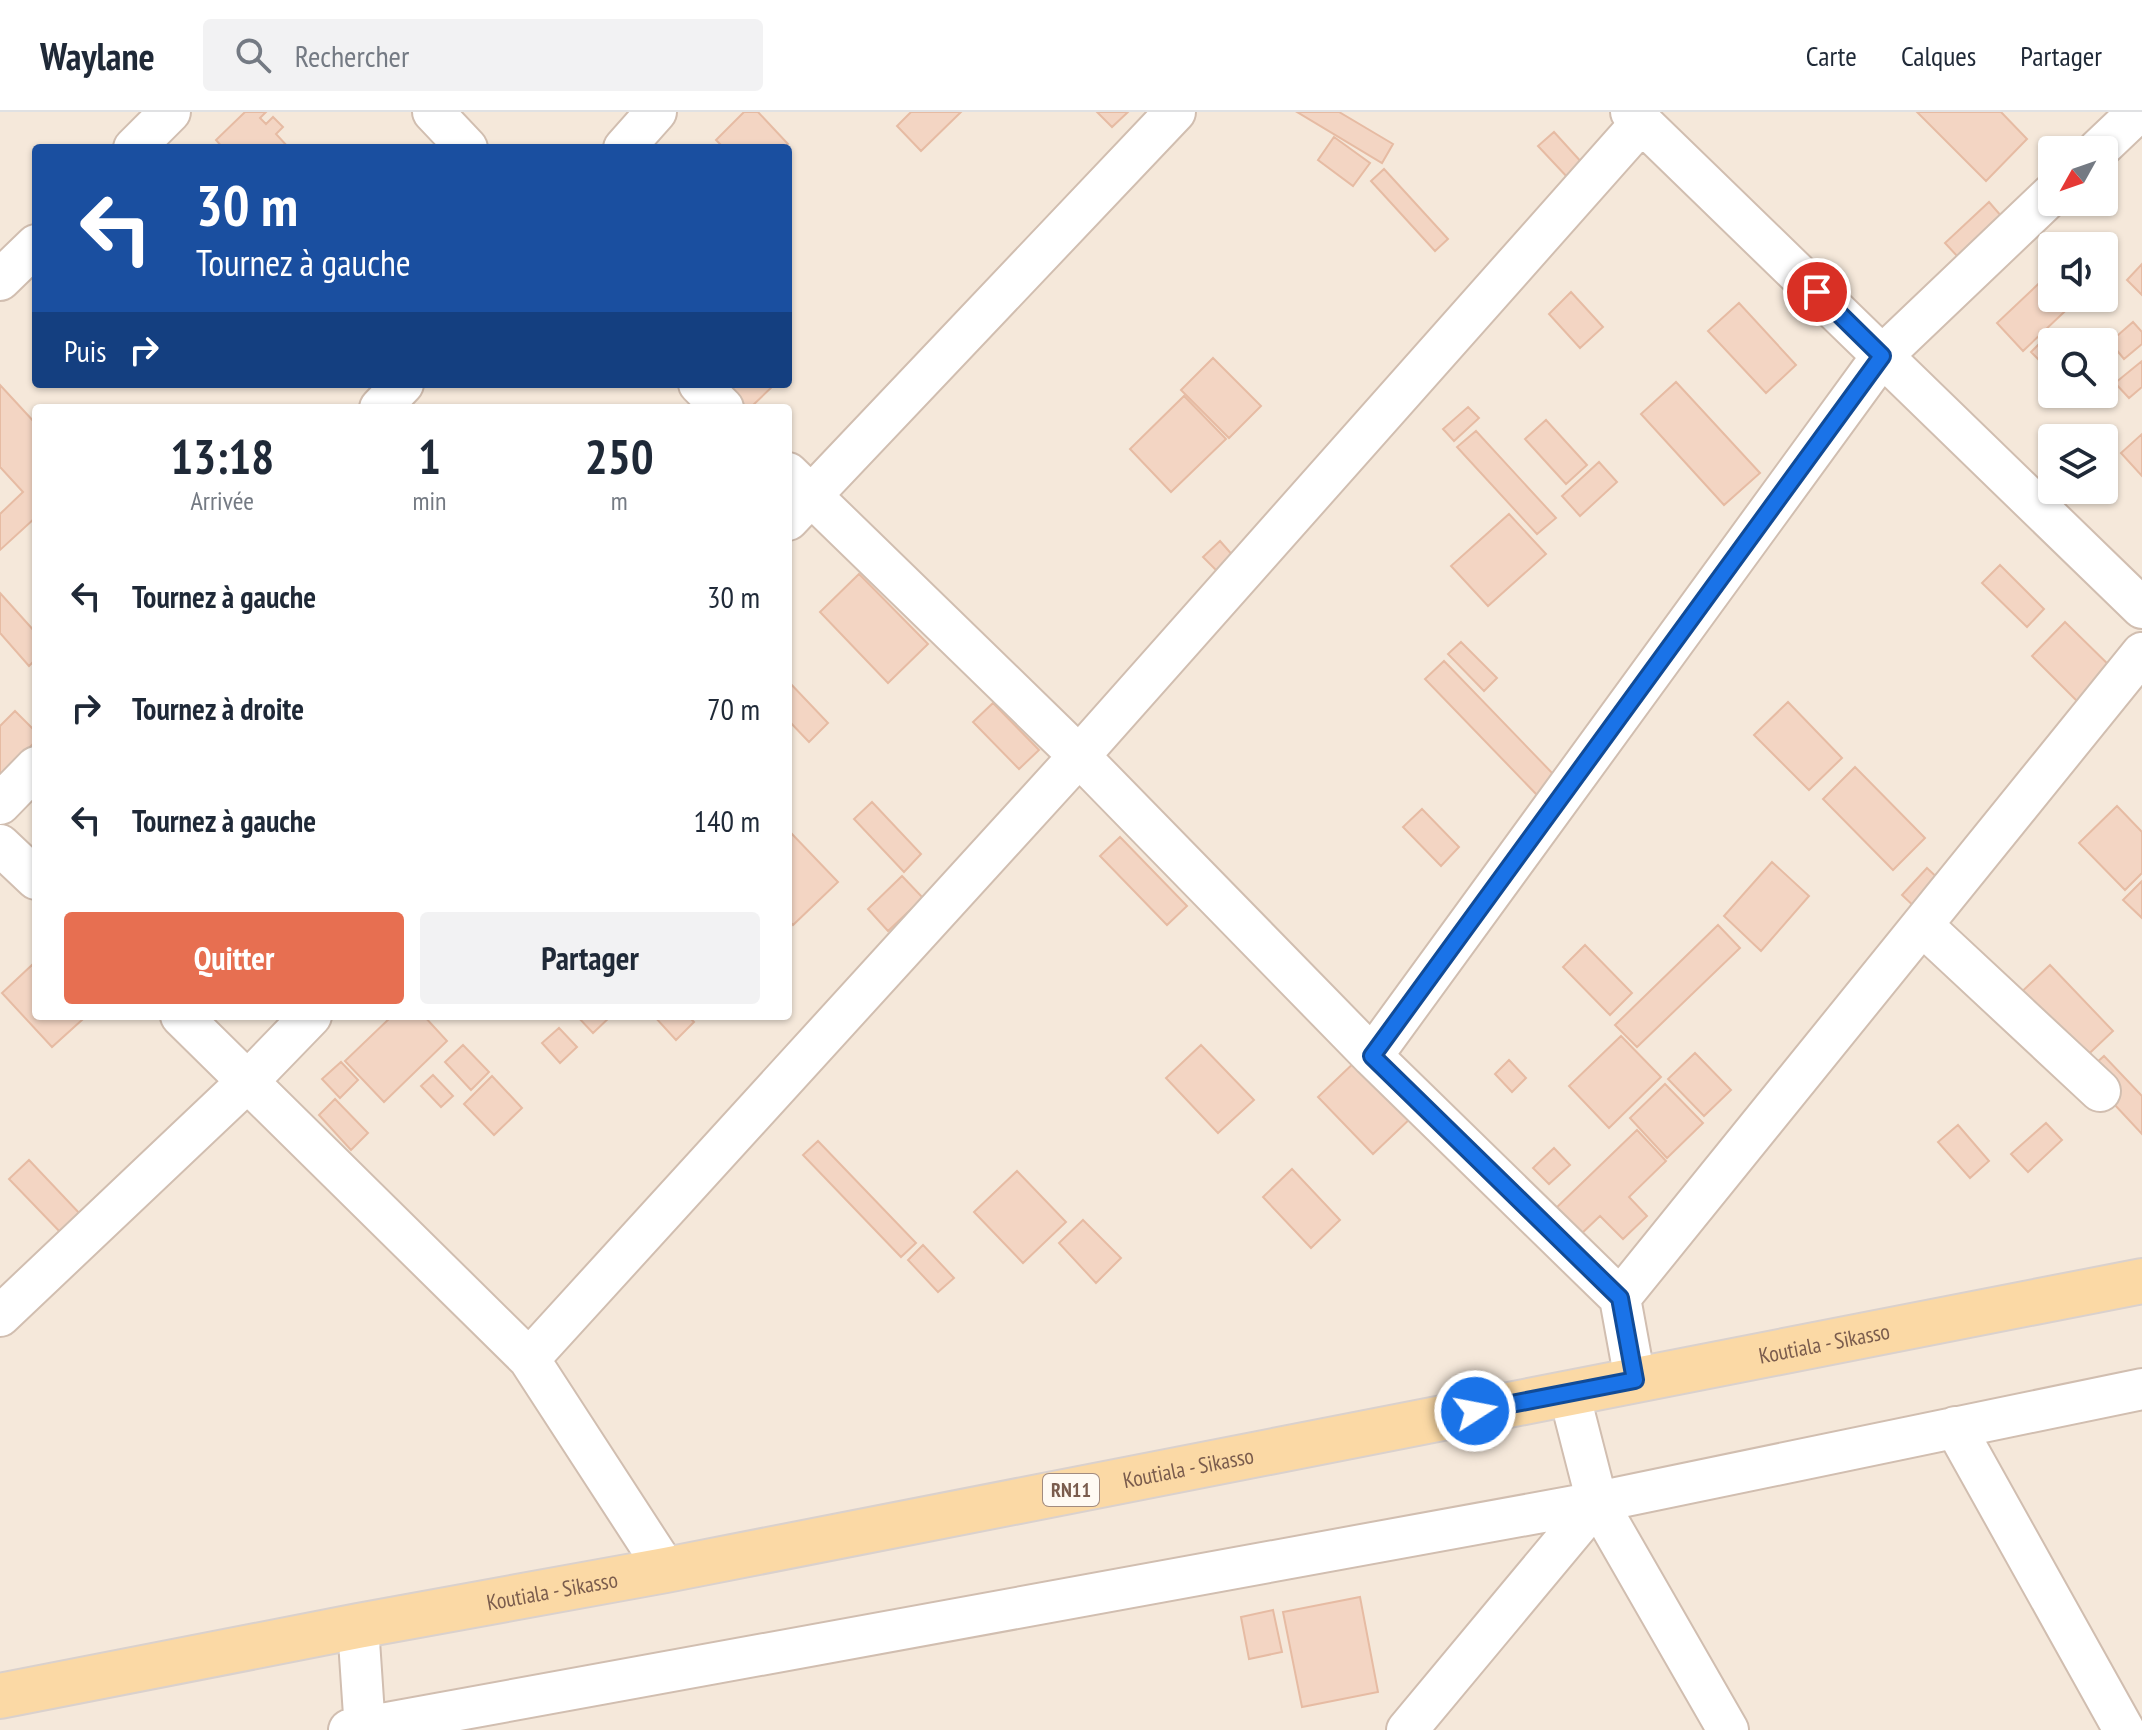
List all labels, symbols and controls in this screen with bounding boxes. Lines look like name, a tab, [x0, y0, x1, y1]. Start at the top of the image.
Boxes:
search box	[203, 19, 763, 91]
text: Waylane	[40, 31, 155, 80]
icon: search	[231, 33, 275, 77]
text: Rechercher	[295, 36, 409, 75]
text: Carte	[1806, 37, 1857, 74]
text: Calques	[1901, 37, 1976, 74]
text: Partager	[2020, 37, 2102, 74]
north arrow	[2038, 136, 2118, 216]
map controls	[2038, 136, 2118, 504]
text: 30 m	[196, 169, 298, 241]
icon: left	[64, 176, 168, 280]
button: sound	[2038, 232, 2118, 312]
text: Tournez à gauche	[196, 239, 411, 286]
pin	[1783, 258, 1851, 326]
icon: arrive	[1795, 270, 1839, 314]
icon: right	[122, 328, 166, 372]
button: search	[2038, 328, 2118, 408]
text: Puis	[64, 331, 106, 370]
button: layers	[2038, 424, 2118, 504]
text: 13:18	[170, 425, 274, 487]
text: 1	[418, 425, 441, 487]
text: 250	[585, 425, 654, 487]
text: Arrivée	[190, 484, 254, 517]
text: min	[412, 484, 446, 517]
text: m	[611, 484, 628, 517]
icon: left	[64, 574, 108, 618]
text: Tournez à gauche	[132, 577, 316, 616]
text: 30 m	[707, 577, 760, 616]
icon: right	[64, 686, 108, 730]
text: Tournez à droite	[132, 689, 304, 728]
text: 70 m	[707, 689, 760, 728]
icon: left	[64, 798, 108, 842]
text: Tournez à gauche	[132, 801, 316, 840]
text: 140 m	[694, 801, 760, 840]
button: Quitter	[64, 912, 404, 1004]
button: Partager	[420, 912, 760, 1004]
street label: Koutiala - Sikasso	[1756, 1317, 1892, 1370]
position arrow	[1433, 1369, 1517, 1453]
street label: Koutiala - Sikasso	[1120, 1441, 1256, 1494]
road number: RN11	[1043, 1474, 1099, 1506]
street label: Koutiala - Sikasso	[484, 1565, 620, 1616]

